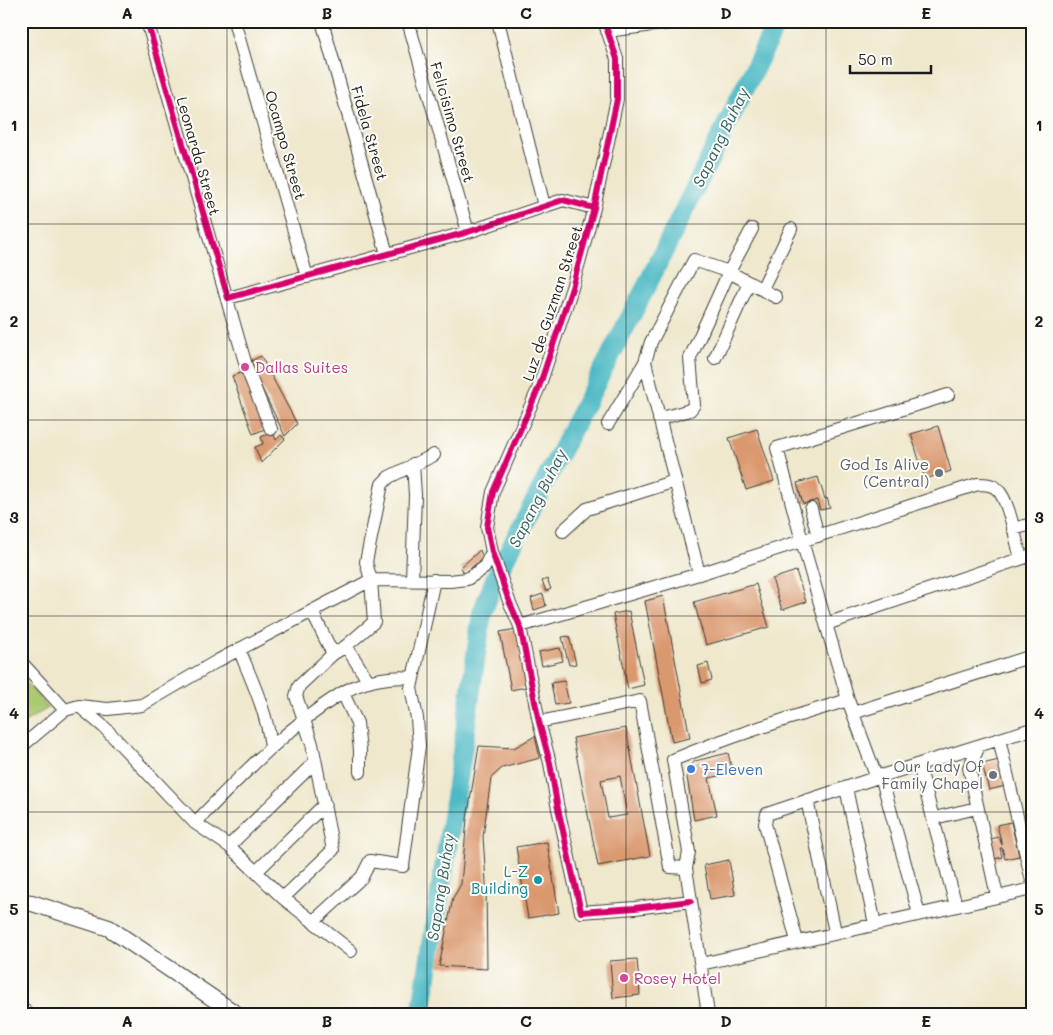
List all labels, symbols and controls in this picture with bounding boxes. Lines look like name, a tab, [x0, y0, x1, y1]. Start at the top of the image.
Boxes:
text: A	[121, 2, 133, 23]
text: B	[322, 2, 332, 23]
text: C	[520, 2, 532, 23]
text: D	[720, 2, 732, 23]
text: E	[921, 2, 931, 23]
scale bar	[850, 42, 932, 74]
text: 50 m	[858, 49, 893, 69]
street label: Felicisimo Street	[426, 59, 480, 185]
street label: Fidela Street	[347, 83, 393, 183]
water label: Sapang Buhay	[687, 83, 753, 190]
street label: Ocampo Street	[261, 88, 311, 202]
street label: Leonarda Street	[172, 94, 226, 218]
text: 1	[10, 114, 18, 135]
text: 1	[1035, 114, 1043, 135]
street label: Luz de Guzman Street	[517, 223, 587, 383]
text: 2	[10, 310, 19, 331]
text: 2	[1035, 310, 1044, 331]
place label: Dallas Suites	[255, 357, 348, 377]
marker: Dallas Suites	[239, 361, 251, 373]
water label: Sapang Buhay	[503, 444, 571, 551]
place label: God Is Alive (Central)	[840, 454, 929, 491]
marker: God Is Alive (Central)	[933, 467, 945, 479]
text: 3	[9, 506, 19, 527]
text: 3	[1034, 506, 1044, 527]
text: 4	[9, 702, 19, 723]
text: 4	[1034, 702, 1044, 723]
place label: Our Lady Of Family Chapel	[882, 756, 984, 793]
place label: 7-Eleven	[701, 759, 763, 779]
marker: 7-Eleven	[685, 763, 697, 775]
marker: Our Lady Of Family Chapel	[987, 769, 999, 781]
water label: Sapang Buhay	[421, 831, 459, 942]
place label: L-Z Building	[471, 861, 528, 898]
marker: L-Z Building	[532, 874, 544, 886]
text: 5	[9, 898, 19, 919]
text: 5	[1034, 898, 1044, 919]
place label: Rosey Hotel	[634, 968, 721, 988]
marker: Rosey Hotel	[618, 972, 630, 984]
text: A	[121, 1010, 133, 1031]
text: B	[322, 1010, 332, 1031]
text: C	[520, 1010, 532, 1031]
text: D	[720, 1010, 732, 1031]
text: E	[921, 1010, 931, 1031]

